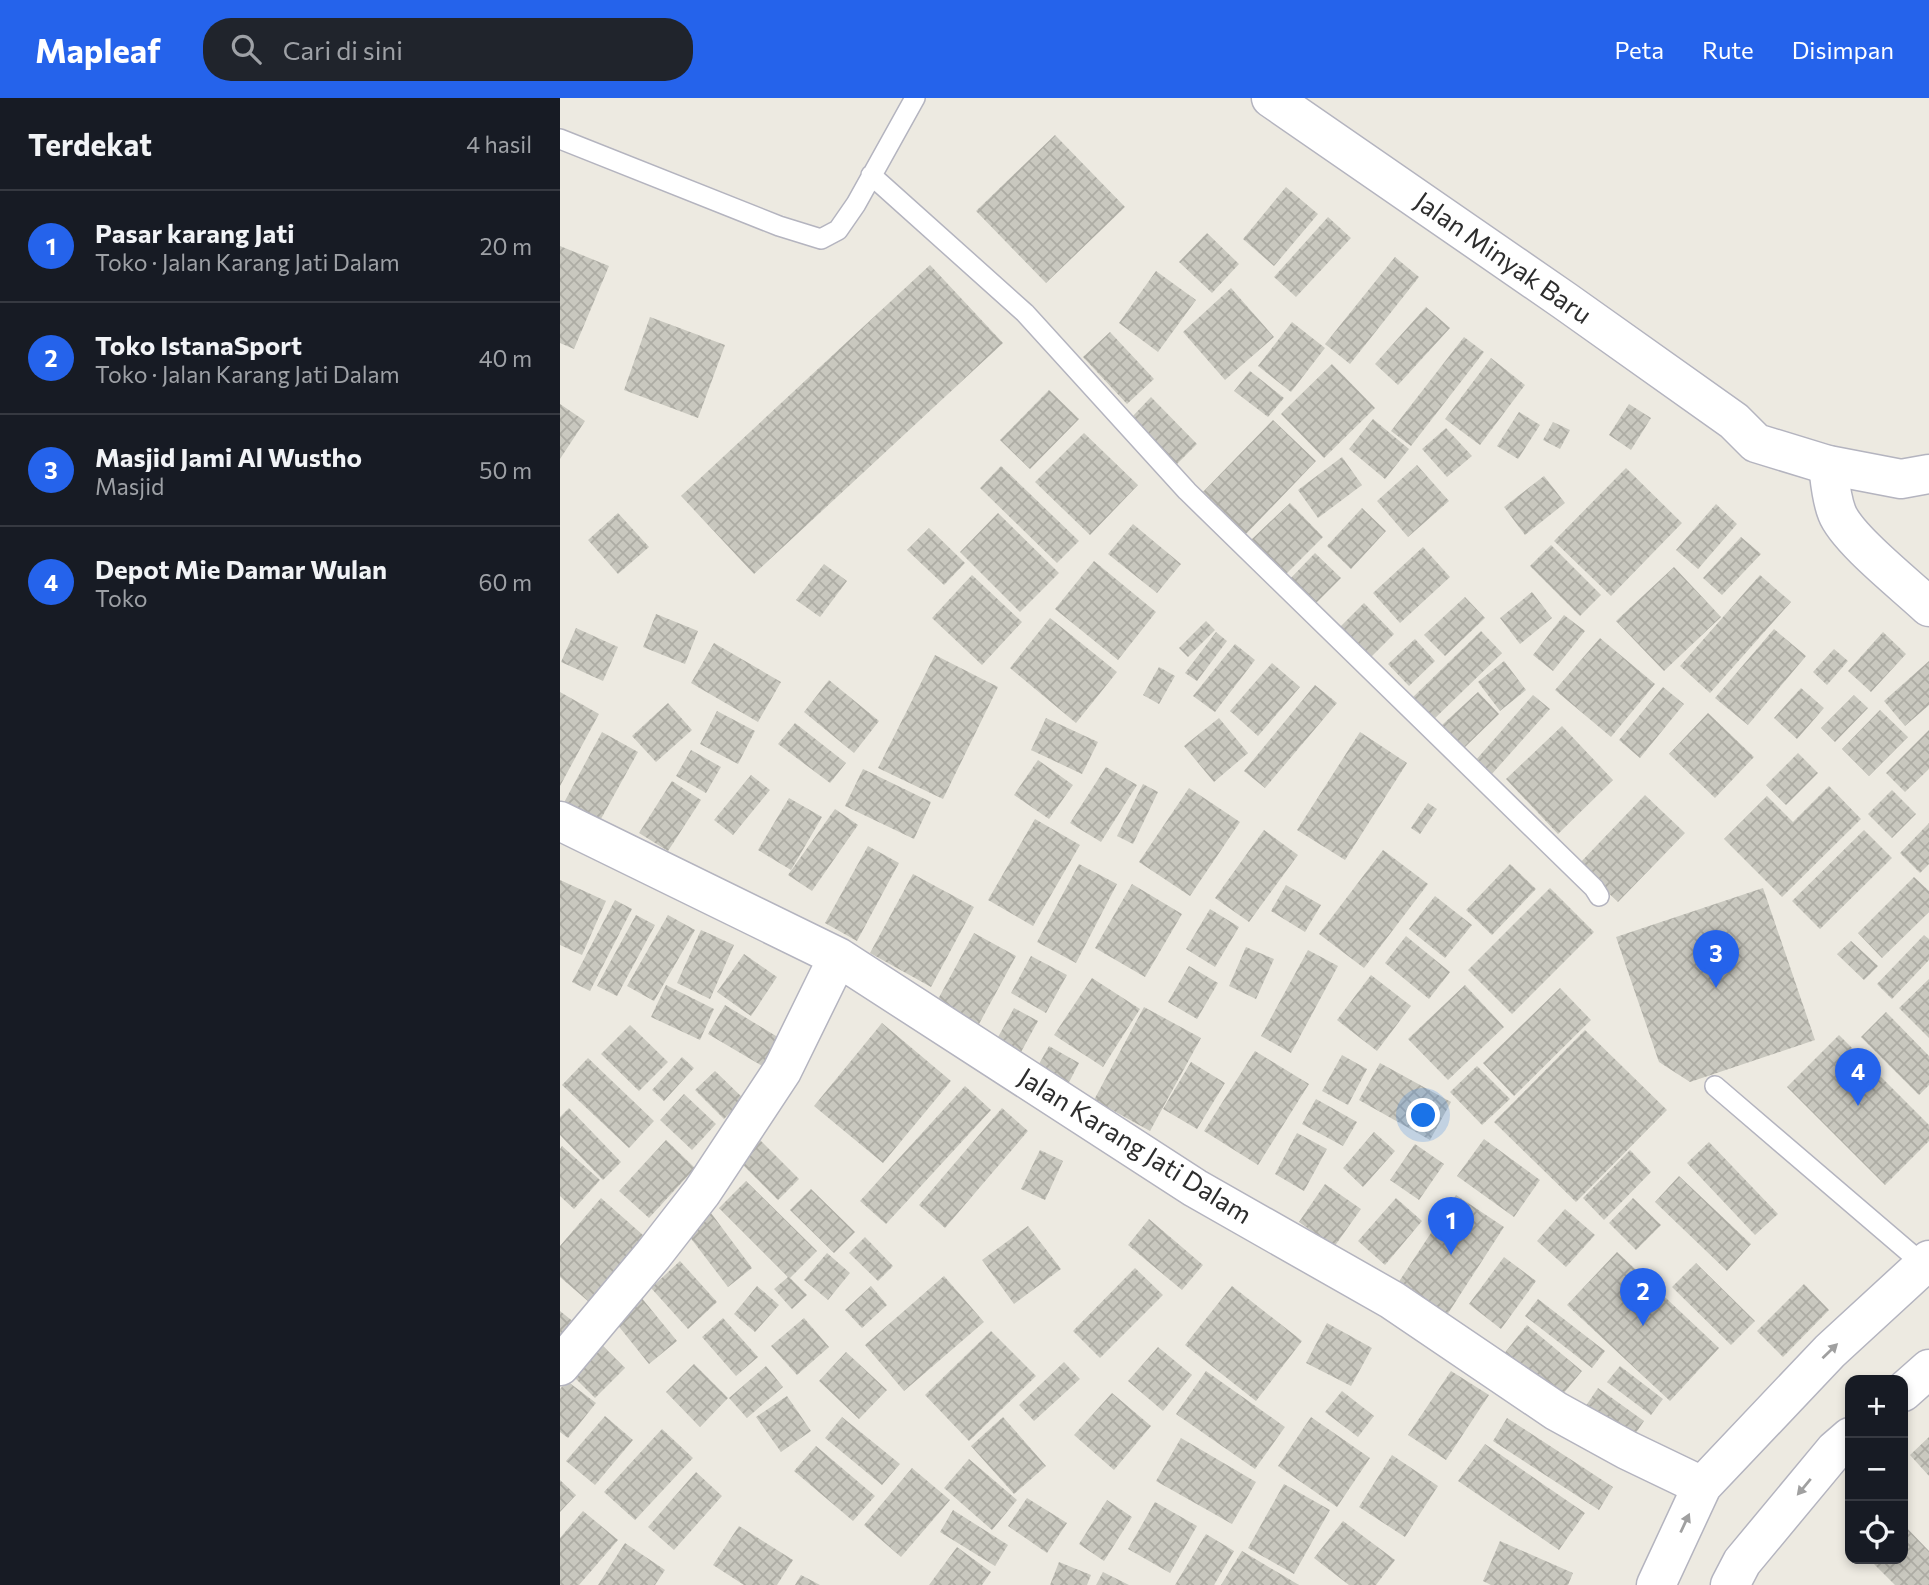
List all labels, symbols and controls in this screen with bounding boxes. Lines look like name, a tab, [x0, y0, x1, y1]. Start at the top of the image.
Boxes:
search box	[203, 18, 693, 81]
text: Mapleaf	[35, 29, 161, 70]
icon: search	[227, 30, 265, 68]
text: Cari di sini	[283, 34, 403, 65]
text: Peta	[1614, 35, 1664, 64]
text: Rute	[1702, 35, 1754, 64]
text: Disimpan	[1792, 35, 1894, 64]
text: Terdekat	[28, 125, 152, 162]
text: 4 hasil	[466, 130, 532, 158]
street label: Jalan Minyak Baru	[1410, 184, 1598, 329]
text: Pasar karang Jati	[95, 217, 294, 248]
text: 1	[46, 232, 56, 260]
text: 20 m	[480, 232, 532, 260]
text: Toko · Jalan Karang Jati Dalam	[95, 248, 400, 276]
text: Toko IstanaSport	[95, 329, 302, 360]
text: 2	[44, 344, 58, 372]
text: 40 m	[479, 344, 532, 372]
text: Toko · Jalan Karang Jati Dalam	[95, 360, 400, 388]
text: Masjid Jami Al Wustho	[95, 441, 362, 472]
text: 3	[44, 456, 58, 484]
text: 50 m	[479, 456, 532, 484]
text: Masjid	[95, 472, 164, 500]
text: Depot Mie Damar Wulan	[95, 553, 387, 584]
text: 4	[44, 568, 58, 596]
text: 60 m	[479, 568, 532, 596]
text: Toko	[95, 584, 147, 612]
pin: 3	[1693, 930, 1739, 988]
pin: 4	[1835, 1048, 1881, 1106]
street label: Jalan Karang Jati Dalam	[1013, 1060, 1258, 1229]
your location	[1406, 1098, 1440, 1132]
pin: 1	[1428, 1197, 1474, 1255]
pin: 2	[1620, 1268, 1666, 1326]
one-way arrow	[1821, 1343, 1838, 1359]
map controls	[1845, 1375, 1908, 1564]
button: +	[1845, 1375, 1908, 1438]
button: −	[1845, 1438, 1908, 1501]
one-way arrow	[1797, 1479, 1812, 1496]
button: locate	[1845, 1501, 1908, 1564]
one-way arrow	[1679, 1513, 1691, 1533]

